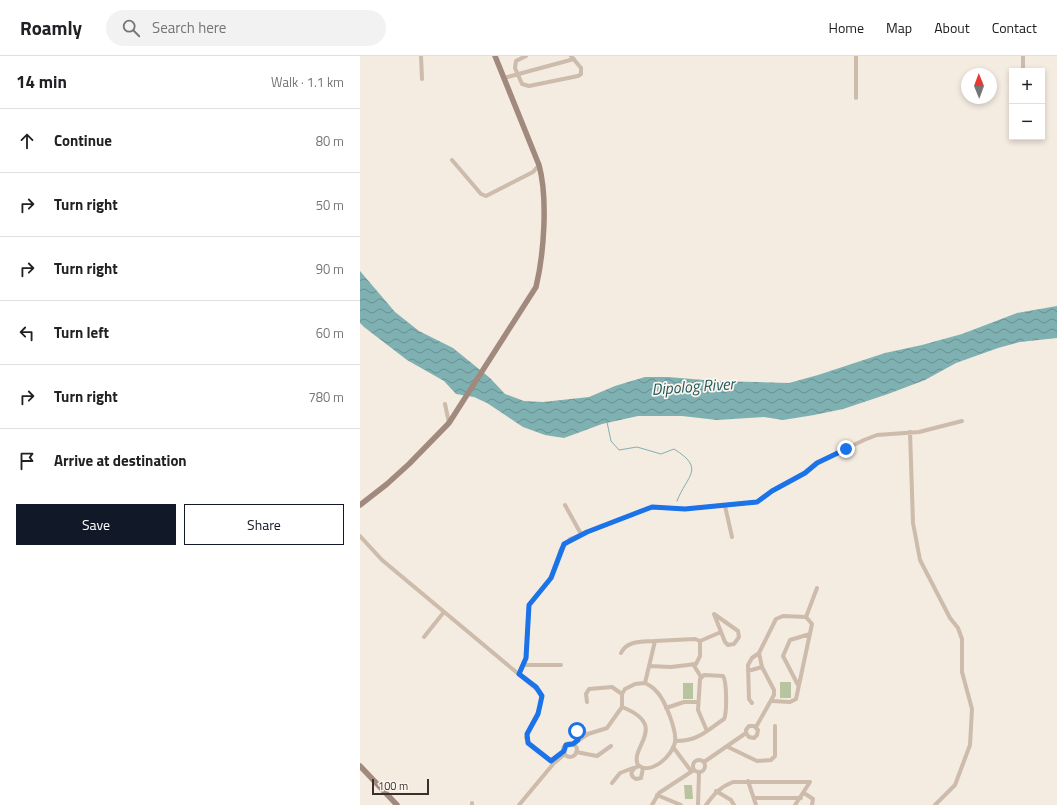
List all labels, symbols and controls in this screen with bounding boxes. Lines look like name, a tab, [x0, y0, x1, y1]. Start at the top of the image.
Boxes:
search box	[106, 10, 386, 46]
text: Roamly	[20, 13, 82, 42]
text: Search here	[152, 16, 226, 39]
icon: search	[120, 17, 142, 39]
text: Home	[829, 17, 864, 38]
text: Map	[886, 17, 912, 38]
text: About	[934, 17, 970, 38]
text: Contact	[992, 17, 1037, 38]
north arrow	[961, 68, 997, 104]
map controls	[1009, 68, 1045, 140]
button: +	[1009, 68, 1045, 104]
text: 14 min	[16, 69, 67, 95]
text: Walk · 1.1 km	[271, 72, 344, 92]
button: −	[1009, 104, 1045, 140]
text: Continue	[54, 129, 112, 152]
icon: ahead	[16, 130, 38, 152]
text: 80 m	[316, 131, 344, 151]
text: Turn right	[54, 193, 118, 216]
icon: right	[16, 194, 38, 216]
text: 50 m	[316, 195, 344, 215]
text: Turn right	[54, 257, 118, 280]
icon: right	[16, 258, 38, 280]
text: 90 m	[316, 259, 344, 279]
text: Turn left	[54, 321, 109, 344]
icon: left	[16, 322, 38, 344]
text: 60 m	[316, 323, 344, 343]
water label: Dipolog River	[651, 371, 737, 401]
text: Turn right	[54, 385, 118, 408]
icon: right	[16, 386, 38, 408]
text: 780 m	[308, 387, 344, 407]
route end	[837, 440, 855, 458]
text: Arrive at destination	[54, 449, 187, 472]
icon: arrive	[16, 450, 38, 472]
button: Save	[16, 504, 176, 545]
button: Share	[184, 504, 344, 545]
route start	[568, 722, 586, 740]
scale bar	[372, 777, 429, 796]
text: 100 m	[378, 778, 408, 794]

